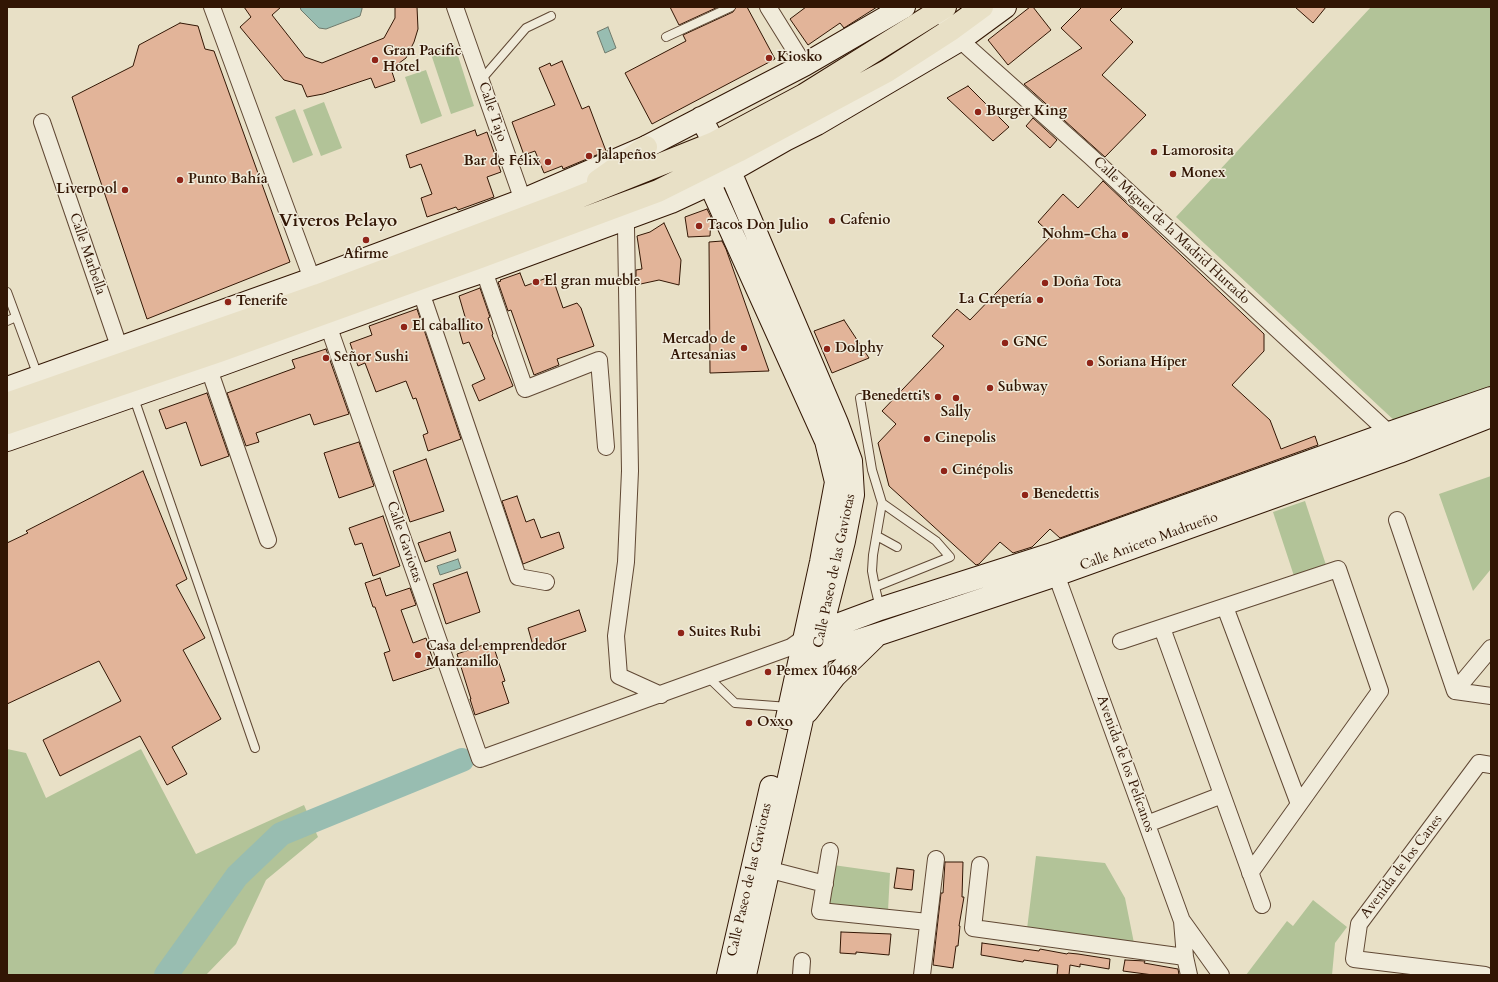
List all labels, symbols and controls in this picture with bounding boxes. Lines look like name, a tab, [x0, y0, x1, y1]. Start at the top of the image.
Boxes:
place label: Gran Pacific Hotel	[383, 44, 462, 76]
place label: Kiosko	[777, 50, 822, 66]
marker: Kiosko	[764, 53, 774, 63]
marker: Gran Pacific Hotel	[370, 55, 380, 65]
street label: Calle Tajo	[474, 80, 510, 144]
place label: Burger King	[986, 104, 1067, 120]
marker: Burger King	[973, 107, 983, 117]
place label: Lamorosita	[1162, 144, 1234, 160]
marker: Lamorosita	[1149, 147, 1159, 157]
place label: Jalapeños	[597, 148, 656, 164]
marker: Jalapeños	[584, 151, 594, 161]
place label: Bar de Félix	[464, 154, 540, 170]
street label: Calle Miguel de la Madrid Hurtado	[1089, 154, 1253, 308]
marker: Bar de Félix	[543, 157, 553, 167]
place label: Monex	[1181, 166, 1225, 182]
marker: Monex	[1168, 169, 1178, 179]
place label: Punto Bahía	[188, 172, 268, 188]
marker: Punto Bahía	[175, 175, 185, 185]
place label: Liverpool	[56, 182, 117, 198]
marker: Liverpool	[120, 185, 130, 195]
street label: Calle Marbella	[65, 211, 109, 297]
district label: Viveros Pelayo	[279, 211, 397, 233]
place label: Cafenio	[840, 213, 890, 229]
marker: Cafenio	[827, 216, 837, 226]
place label: Tacos Don Julio	[707, 218, 808, 234]
marker: Tacos Don Julio	[694, 221, 704, 231]
place label: Nohm-Cha	[1042, 227, 1117, 243]
marker: Nohm-Cha	[1120, 230, 1130, 240]
marker: Afirme	[361, 235, 371, 245]
place label: Afirme	[343, 247, 389, 263]
place label: El gran mueble	[544, 274, 640, 290]
place label: Doña Tota	[1053, 275, 1121, 291]
marker: El gran mueble	[531, 277, 541, 287]
marker: Doña Tota	[1040, 278, 1050, 288]
place label: La Crepería	[959, 292, 1032, 308]
place label: Tenerife	[236, 294, 288, 310]
marker: La Crepería	[1035, 295, 1045, 305]
marker: Tenerife	[223, 297, 233, 307]
place label: El caballito	[412, 319, 483, 335]
marker: El caballito	[399, 322, 409, 332]
place label: Mercado de Artesanias	[662, 332, 736, 364]
place label: GNC	[1013, 335, 1047, 351]
marker: GNC	[1000, 338, 1010, 348]
place label: Dolphy	[835, 341, 884, 357]
marker: Mercado de Artesanias	[739, 343, 749, 353]
marker: Dolphy	[822, 344, 832, 354]
place label: Señor Sushi	[334, 350, 409, 366]
marker: Señor Sushi	[321, 353, 331, 363]
place label: Soriana Híper	[1098, 355, 1187, 371]
marker: Soriana Híper	[1085, 358, 1095, 368]
place label: Subway	[998, 380, 1048, 396]
marker: Subway	[985, 383, 995, 393]
place label: Benedetti's	[861, 389, 930, 405]
marker: Benedetti's	[933, 392, 943, 402]
marker: Sally	[951, 393, 961, 403]
place label: Sally	[941, 405, 971, 421]
place label: Cinepolis	[935, 431, 996, 447]
marker: Cinepolis	[922, 434, 932, 444]
place label: Cinépolis	[952, 463, 1013, 479]
marker: Cinépolis	[939, 466, 949, 476]
place label: Benedettis	[1033, 487, 1099, 503]
marker: Benedettis	[1020, 490, 1030, 500]
street label: Calle Paseo de las Gaviotas	[810, 492, 860, 650]
street label: Calle Gaviotas	[382, 499, 426, 585]
street label: Calle Aniceto Madrueño	[1078, 509, 1220, 575]
place label: Suites Rubi	[689, 625, 761, 641]
marker: Suites Rubi	[676, 628, 686, 638]
place label: Casa del emprendedor Manzanillo	[426, 639, 567, 672]
marker: Casa del emprendedor Manzanillo	[413, 650, 423, 660]
place label: Pemex 10468	[776, 664, 858, 680]
marker: Pemex 10468	[763, 667, 773, 677]
street label: Avenida de los Pelícanos	[1092, 693, 1158, 835]
place label: Oxxo	[757, 715, 793, 731]
marker: Oxxo	[744, 718, 754, 728]
street label: Calle Paseo de las Gaviotas	[724, 802, 776, 958]
street label: Avenida de los Canes	[1358, 812, 1446, 922]

